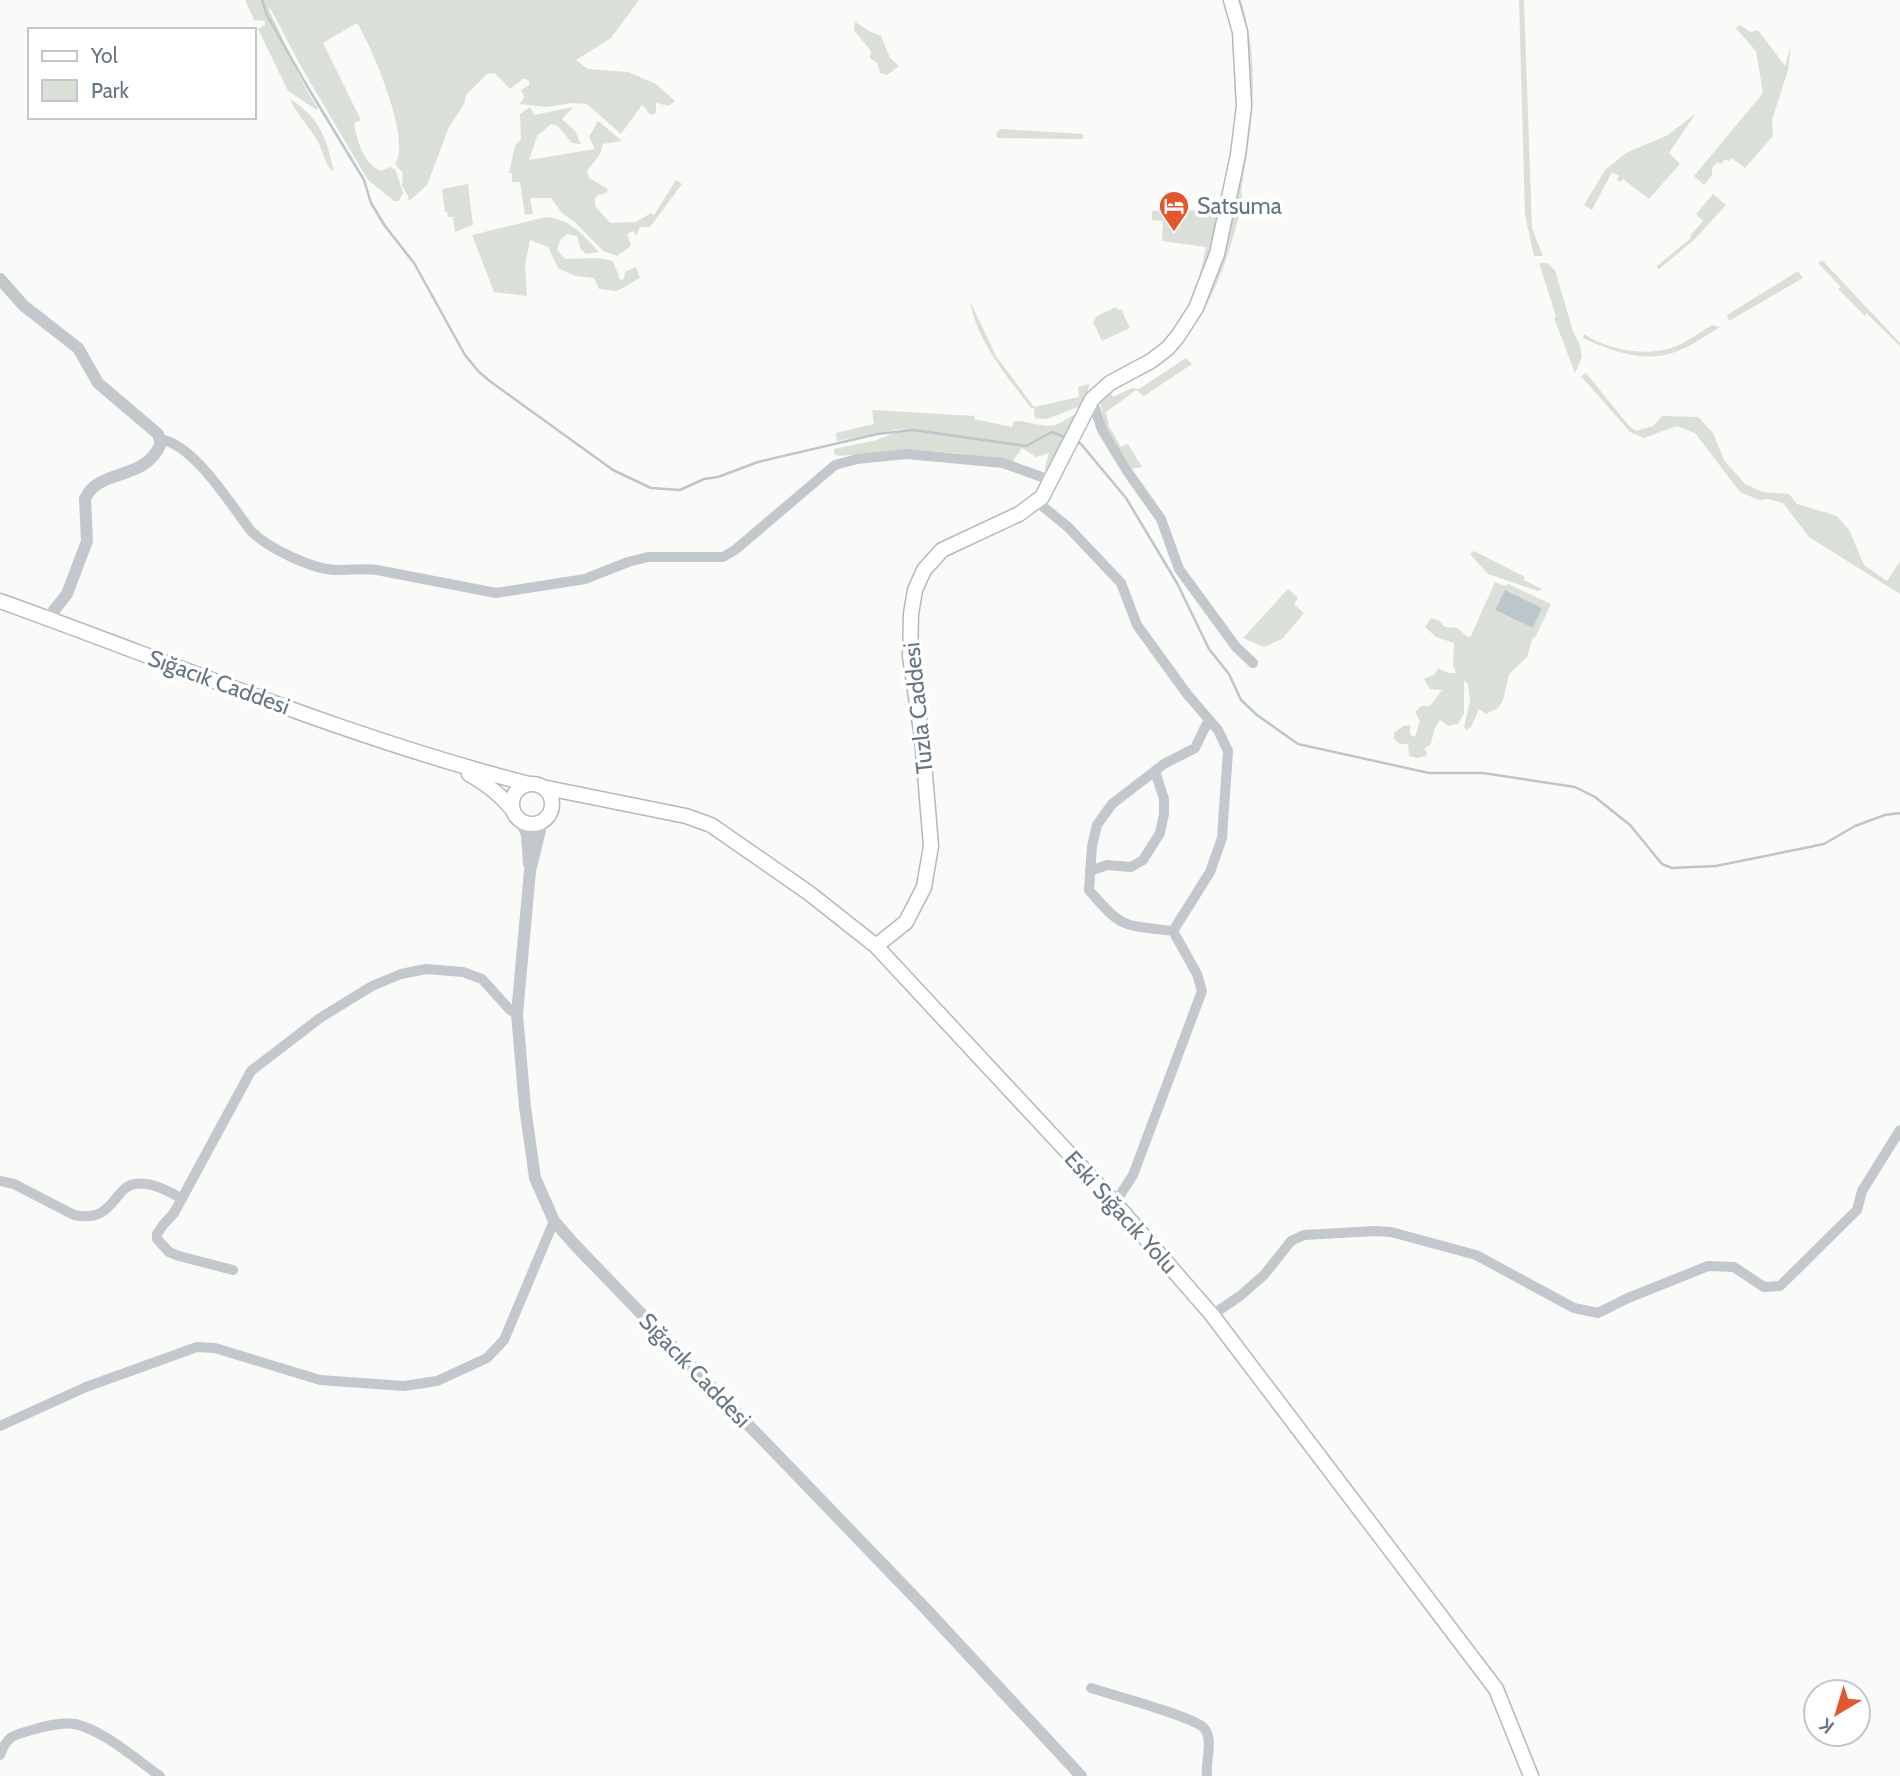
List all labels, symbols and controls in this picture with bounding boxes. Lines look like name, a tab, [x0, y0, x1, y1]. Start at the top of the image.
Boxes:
legend	[28, 28, 256, 119]
text: Yol	[90, 43, 118, 68]
text: Park	[91, 78, 129, 103]
hotel icon: Satsuma	[1157, 189, 1191, 233]
place label: Satsuma	[1197, 192, 1282, 220]
street label: Tuzla Caddesi	[897, 641, 939, 775]
street label: Sığacık Caddesi	[144, 643, 294, 721]
street label: Eski Sığacık Yolu	[1059, 1145, 1183, 1279]
street label: Sığacık Caddesi	[633, 1307, 757, 1433]
north arrow	[1802, 1678, 1872, 1748]
text: K	[1815, 1713, 1839, 1739]

